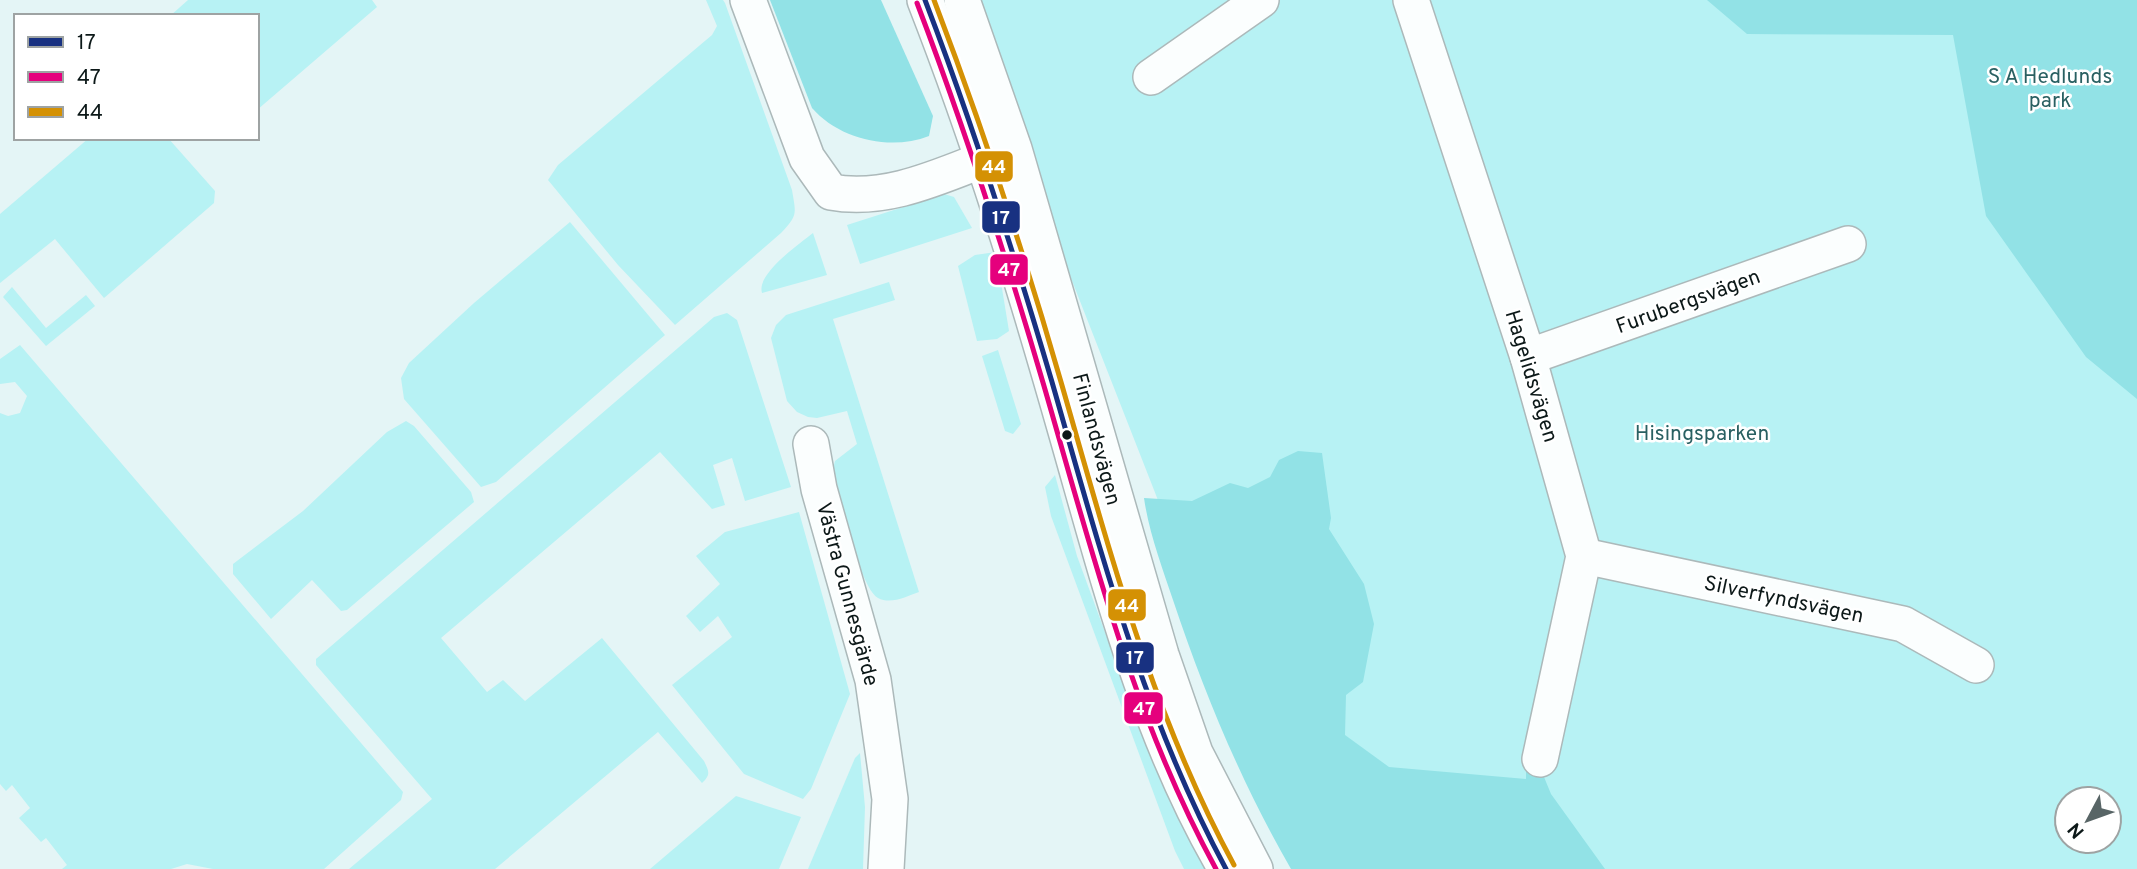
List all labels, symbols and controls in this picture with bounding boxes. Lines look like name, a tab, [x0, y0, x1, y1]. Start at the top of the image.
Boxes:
legend	[14, 14, 259, 140]
text: 17	[77, 30, 96, 57]
park label: S A Hedlunds park	[1988, 64, 2112, 115]
text: 47	[77, 65, 101, 92]
text: 44	[77, 100, 103, 127]
line badge: 44	[974, 150, 1014, 183]
text: 44	[982, 156, 1006, 180]
line badge: 17	[981, 200, 1021, 234]
text: 17	[992, 207, 1010, 231]
line badge: 47	[989, 253, 1029, 286]
text: 47	[998, 259, 1020, 283]
street label: Furubergsvägen	[1613, 264, 1764, 341]
street label: Hagelidsvägen	[1498, 307, 1564, 446]
street label: Finlandsvägen	[1065, 370, 1126, 508]
park label: Hisingsparken	[1635, 421, 1769, 448]
unlabelled marker	[1060, 428, 1074, 442]
street label: Västra Gunnesgärde	[809, 500, 884, 689]
street label: Silverfyndsvägen	[1701, 570, 1866, 631]
line badge: 44	[1107, 588, 1147, 622]
text: 44	[1115, 595, 1139, 619]
line badge: 17	[1115, 641, 1155, 674]
text: 17	[1126, 647, 1144, 671]
line badge: 47	[1123, 691, 1164, 725]
text: 47	[1133, 698, 1155, 722]
north arrow	[2053, 785, 2123, 855]
text: N	[2063, 817, 2090, 843]

